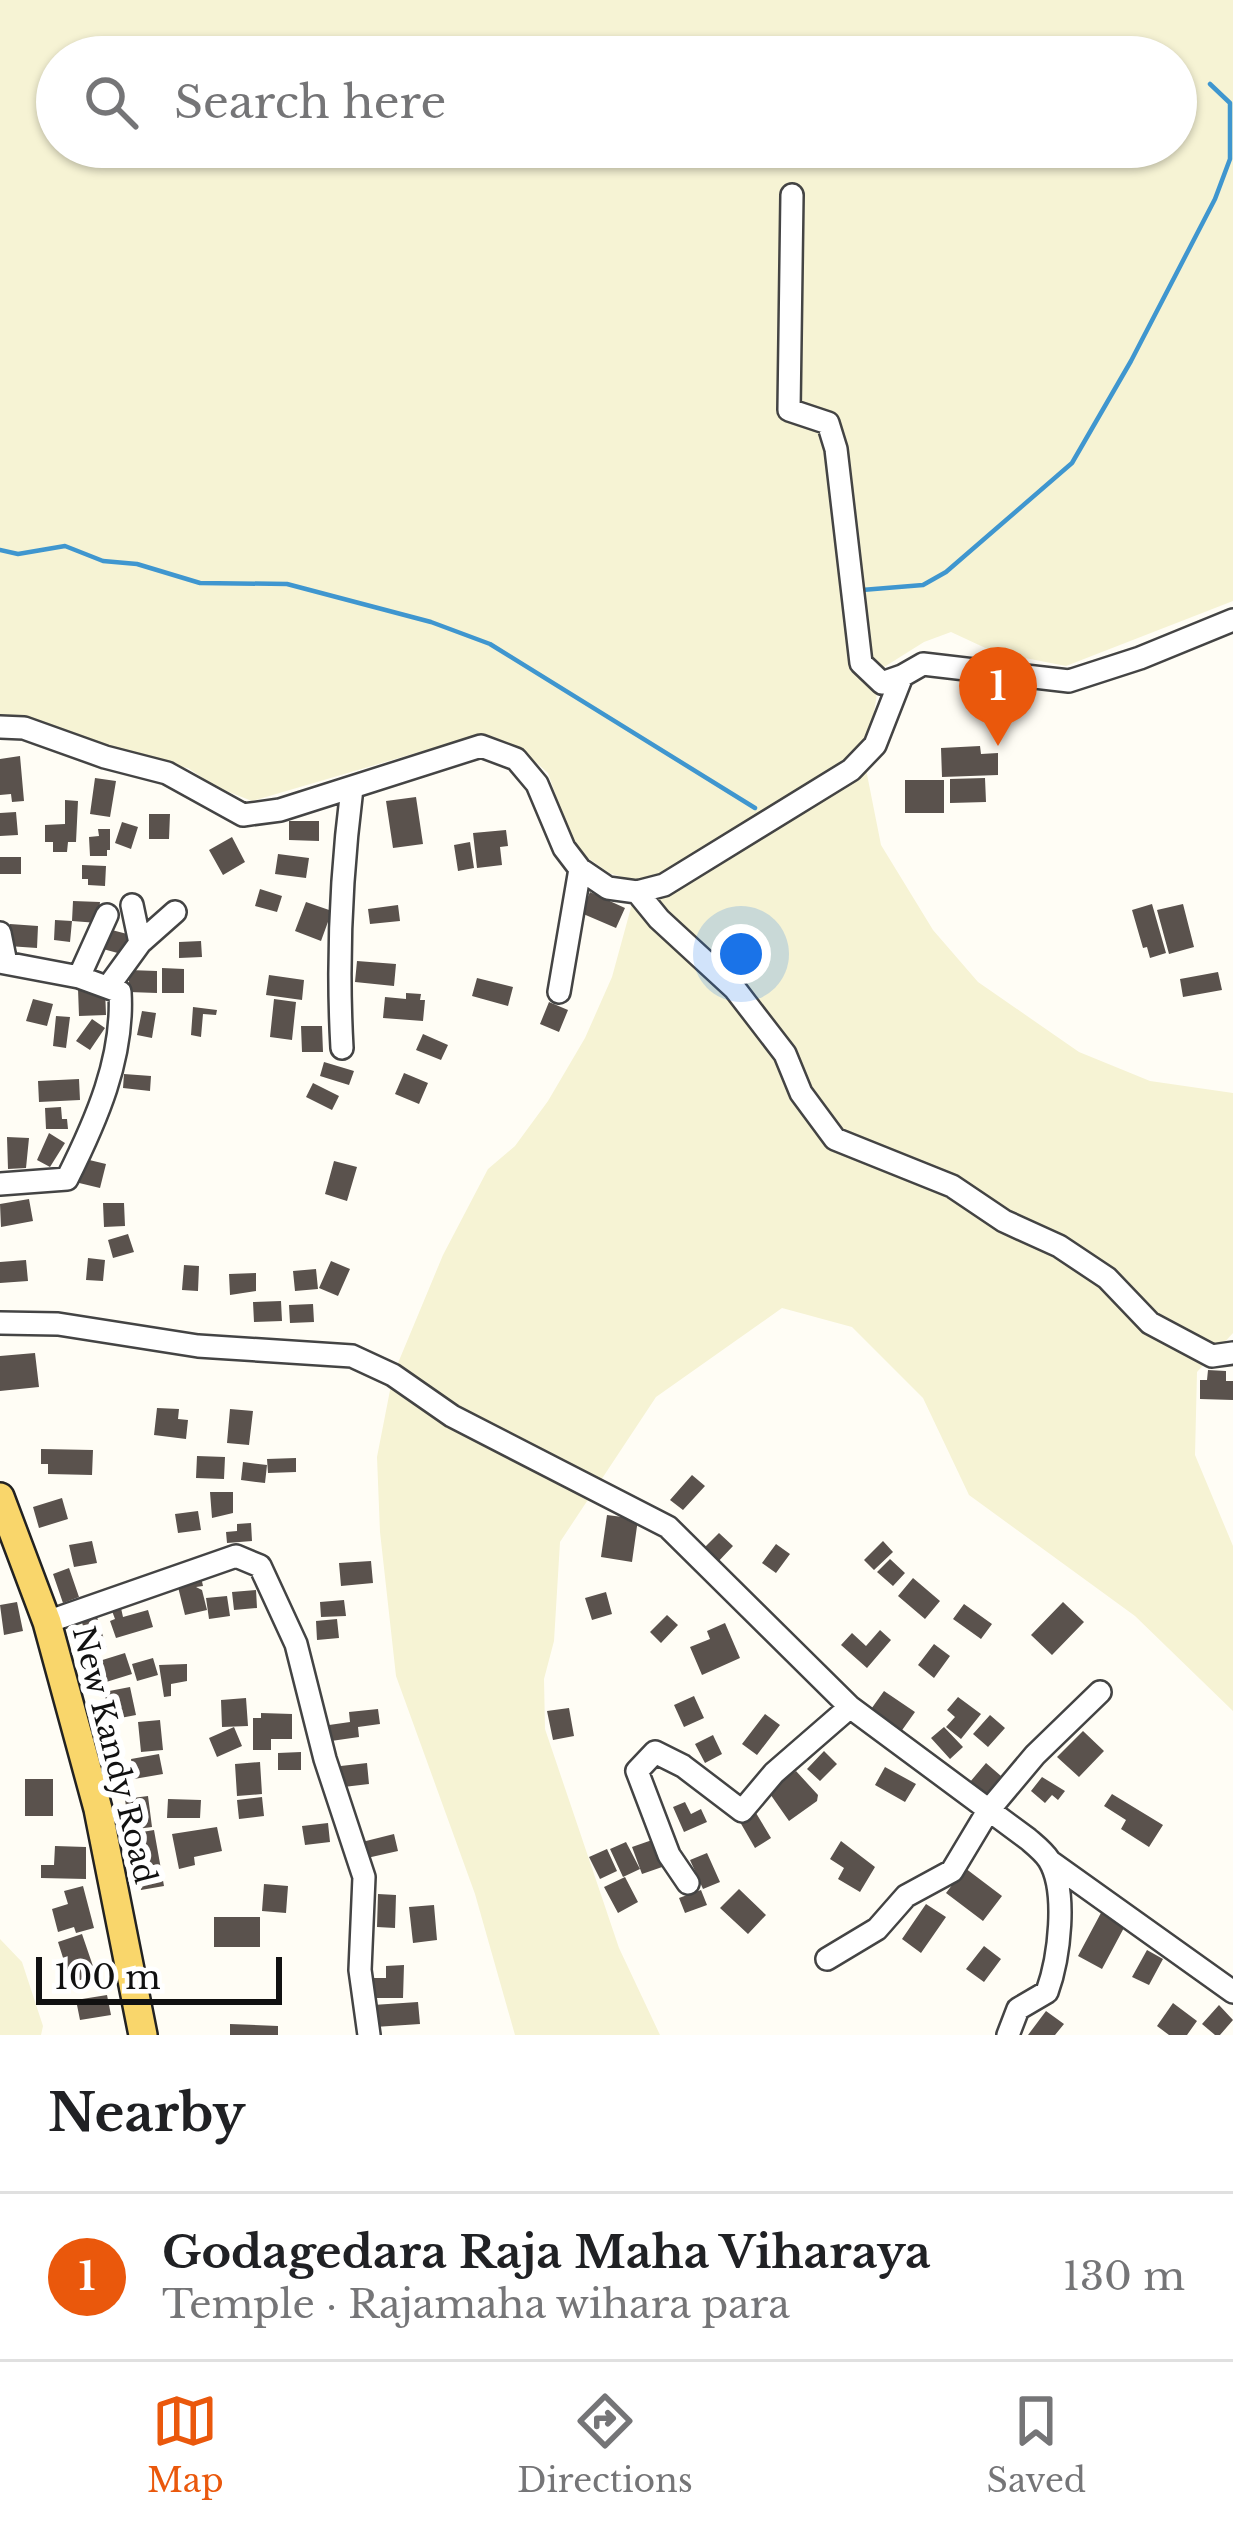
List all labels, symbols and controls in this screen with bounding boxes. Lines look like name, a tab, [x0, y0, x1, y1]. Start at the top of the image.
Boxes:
search box	[36, 36, 1197, 168]
icon: search	[78, 69, 144, 135]
text: Search here	[174, 74, 446, 130]
pin: 1	[959, 647, 1037, 746]
your location	[711, 924, 771, 984]
street label: New Kandy Road	[65, 1622, 164, 1887]
scale bar	[36, 1951, 282, 2004]
text: 100 m	[54, 1957, 161, 1998]
text: Nearby	[48, 2082, 245, 2145]
text: Godagedara Raja Maha Viharaya	[162, 2224, 931, 2280]
text: 1	[78, 2252, 96, 2301]
text: 130 m	[1063, 2252, 1185, 2301]
text: Temple · Rajamaha wihara para	[162, 2280, 790, 2329]
tab: Map	[147, 2388, 224, 2501]
tab: Directions	[517, 2388, 693, 2501]
tab: Saved	[987, 2388, 1086, 2501]

